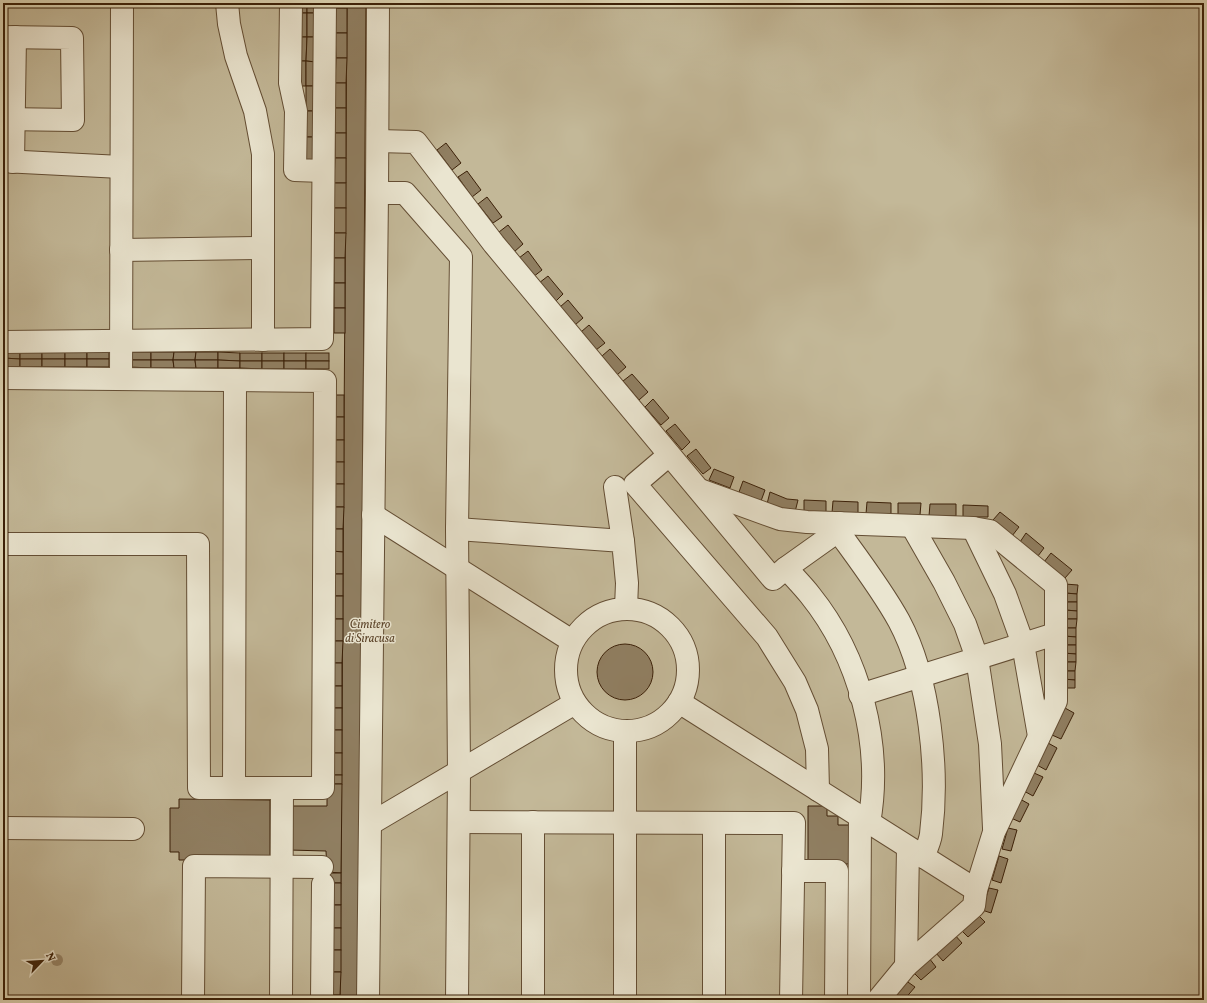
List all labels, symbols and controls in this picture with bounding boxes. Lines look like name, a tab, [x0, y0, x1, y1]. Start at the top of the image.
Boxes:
park label: Cimitero di Siracusa	[345, 617, 395, 647]
north arrow	[22, 941, 62, 981]
text: N	[41, 951, 58, 964]

